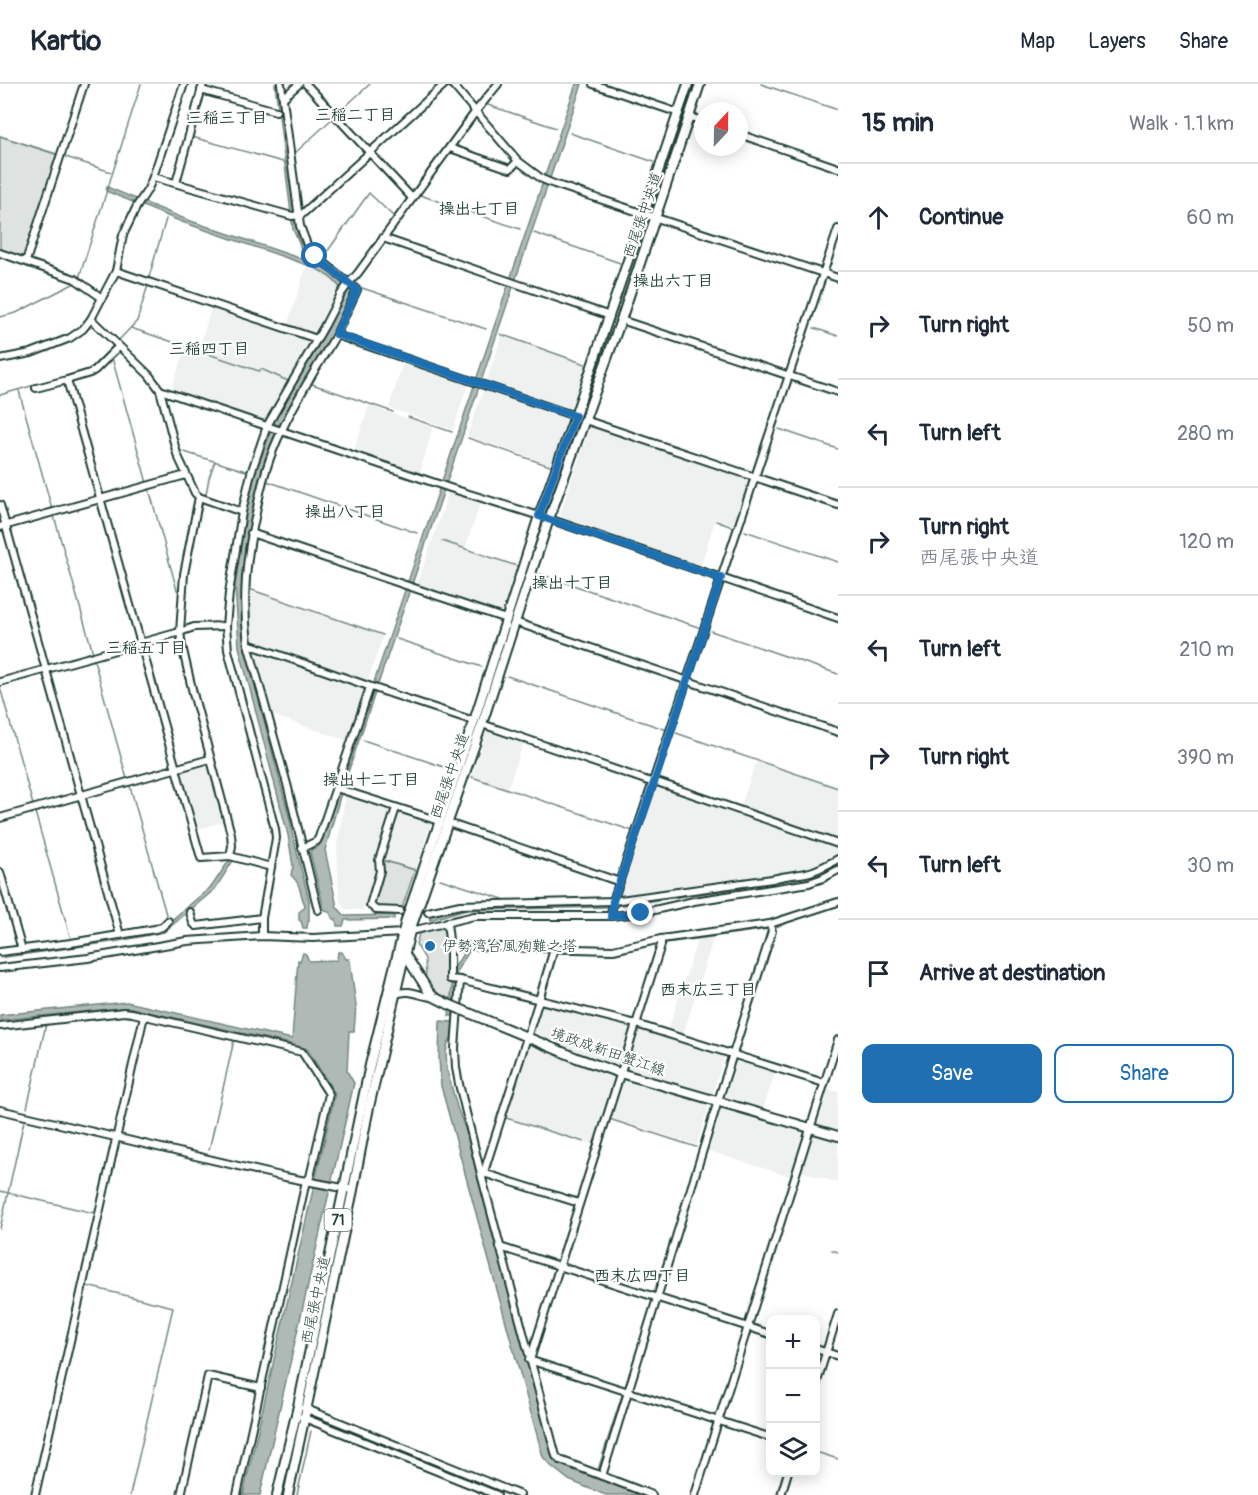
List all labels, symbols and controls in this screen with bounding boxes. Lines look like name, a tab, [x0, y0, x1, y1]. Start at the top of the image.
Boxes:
text: Kartio	[30, 24, 101, 59]
text: Map	[1020, 28, 1055, 55]
text: Layers	[1088, 28, 1146, 55]
text: Share	[1179, 28, 1228, 55]
north arrow	[694, 102, 748, 156]
district label: 三稲二丁目	[315, 105, 395, 125]
text: 15 min	[862, 107, 934, 139]
district label: 三稲三丁目	[187, 108, 267, 128]
text: Walk · 1.1 km	[1129, 111, 1234, 136]
street label: 西尾張中央道	[619, 169, 667, 261]
district label: 操出七丁目	[439, 199, 519, 219]
icon: ahead	[862, 201, 895, 234]
text: Continue	[919, 203, 1003, 231]
text: 60 m	[1187, 205, 1234, 230]
route start	[301, 242, 327, 268]
district label: 操出六丁目	[633, 271, 713, 291]
icon: right	[862, 309, 895, 342]
text: Turn right	[919, 311, 1009, 339]
text: 50 m	[1187, 313, 1234, 338]
district label: 三稲四丁目	[169, 339, 249, 359]
icon: left	[862, 417, 895, 450]
text: Turn left	[919, 419, 1001, 447]
text: 280 m	[1177, 421, 1234, 446]
district label: 操出八丁目	[305, 502, 385, 522]
text: Turn right	[919, 513, 1009, 541]
icon: right	[862, 525, 895, 558]
text: 120 m	[1179, 529, 1234, 554]
text: 西尾張中央道	[919, 545, 1039, 570]
district label: 操出十丁目	[532, 573, 612, 593]
icon: left	[862, 633, 895, 666]
text: Turn left	[919, 635, 1001, 663]
text: 210 m	[1179, 637, 1234, 662]
district label: 三稲五丁目	[106, 638, 186, 658]
street label: 西尾張中央道	[426, 730, 474, 822]
icon: right	[862, 741, 895, 774]
text: Turn right	[919, 743, 1009, 771]
text: 390 m	[1177, 745, 1234, 770]
district label: 操出十二丁目	[323, 770, 419, 790]
icon: left	[862, 849, 895, 882]
text: Turn left	[919, 851, 1001, 879]
text: 30 m	[1187, 853, 1234, 878]
route end	[627, 899, 653, 925]
place label: 伊勢湾台風殉難之塔	[442, 937, 577, 956]
marker: 伊勢湾台風殉難之塔	[423, 939, 437, 953]
icon: arrive	[862, 957, 895, 990]
text: Arrive at destination	[919, 959, 1105, 987]
district label: 西末広三丁目	[660, 980, 756, 1000]
street label: 境政成新田蟹江線	[548, 1023, 668, 1081]
button: Save	[862, 1044, 1042, 1103]
button: Share	[1054, 1044, 1234, 1103]
road number: 71	[324, 1209, 352, 1231]
street label: 西尾張中央道	[297, 1254, 335, 1346]
district label: 西末広四丁目	[594, 1266, 690, 1286]
map controls	[766, 1315, 820, 1477]
button: +	[766, 1315, 820, 1369]
button: −	[766, 1369, 820, 1423]
button: layers	[766, 1423, 820, 1477]

